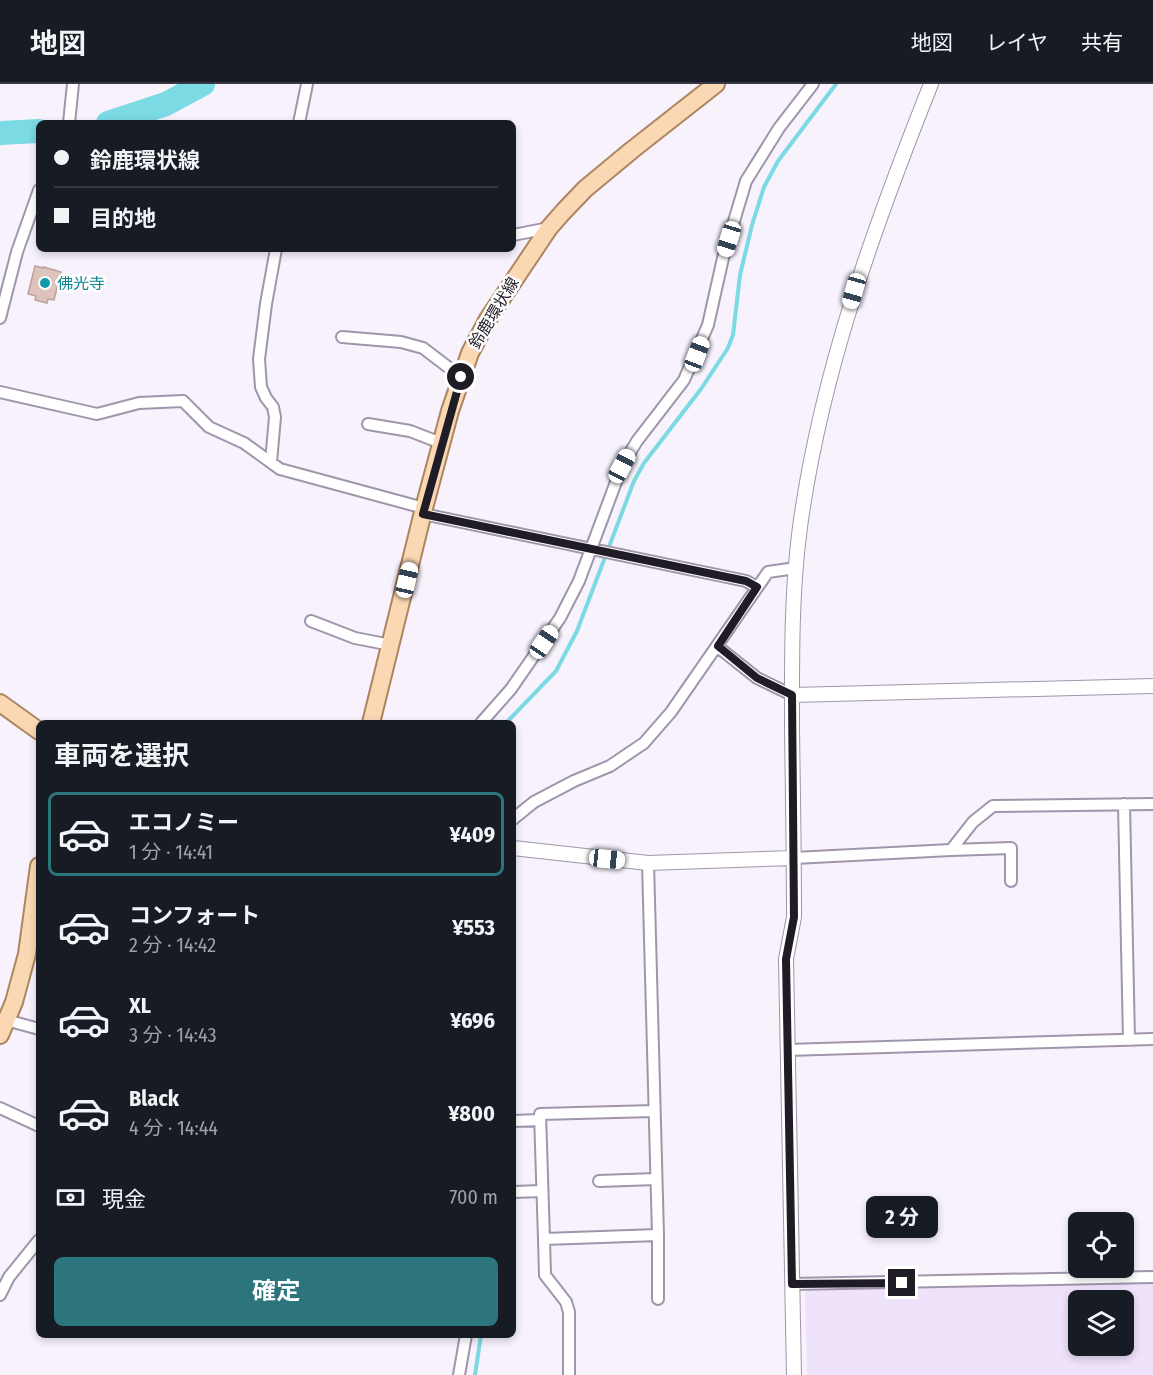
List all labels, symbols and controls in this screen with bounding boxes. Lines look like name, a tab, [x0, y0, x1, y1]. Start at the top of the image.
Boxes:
text: 地図	[30, 27, 86, 60]
text: 地図	[911, 30, 953, 56]
text: レイヤ	[986, 30, 1048, 56]
text: 共有	[1081, 30, 1123, 56]
text: 鈴鹿環状線	[90, 147, 200, 174]
text: 目的地	[90, 205, 156, 232]
car	[715, 219, 743, 259]
car	[840, 271, 868, 311]
place label: 佛光寺	[57, 274, 105, 293]
street label: 鈴鹿環状線	[465, 274, 523, 352]
marker: 佛光寺	[38, 276, 52, 290]
car	[682, 334, 712, 374]
route start	[447, 363, 474, 390]
car	[606, 446, 638, 486]
car	[394, 560, 420, 600]
car	[526, 622, 562, 662]
text: 車両を選択	[54, 740, 189, 772]
icon: car	[57, 807, 111, 861]
text: エコノミー	[129, 809, 239, 836]
text: ¥409	[450, 821, 495, 848]
text: 1 分 · 14:41	[129, 840, 213, 864]
car	[588, 848, 626, 870]
icon: car	[57, 900, 111, 954]
text: コンフォート	[129, 902, 260, 929]
text: ¥553	[452, 914, 495, 941]
text: 2 分 · 14:42	[129, 933, 216, 957]
text: XL	[129, 992, 151, 1019]
icon: car	[57, 993, 111, 1047]
text: ¥696	[450, 1007, 495, 1034]
text: 3 分 · 14:43	[129, 1023, 216, 1047]
text: Black	[129, 1085, 179, 1112]
icon: car	[57, 1086, 111, 1140]
text: ¥800	[448, 1100, 495, 1127]
text: 4 分 · 14:44	[129, 1116, 218, 1140]
icon: cash	[54, 1181, 87, 1214]
text: 700 m	[449, 1185, 498, 1209]
text: 現金	[102, 1186, 146, 1213]
callout: 2 分	[866, 1196, 938, 1238]
text: 2 分	[885, 1205, 919, 1229]
map controls	[1068, 1212, 1134, 1356]
button: locate	[1068, 1212, 1134, 1278]
button: 確定	[54, 1257, 498, 1326]
route end	[888, 1269, 915, 1296]
button: layers	[1068, 1290, 1134, 1356]

